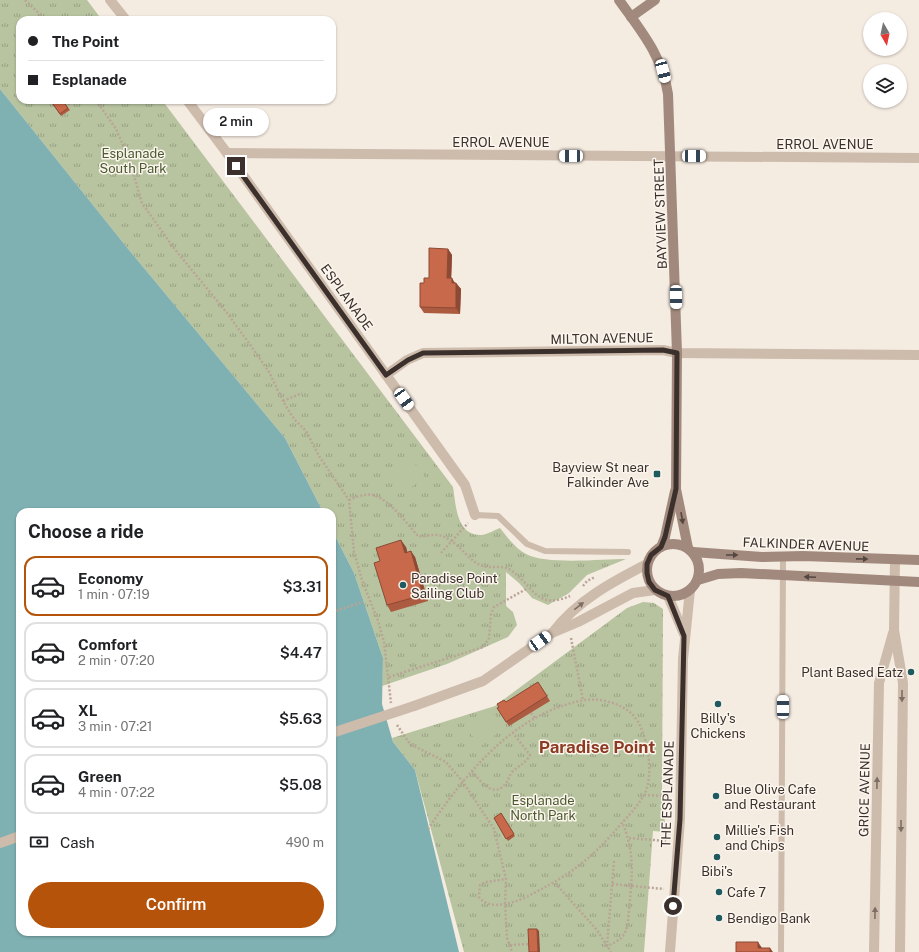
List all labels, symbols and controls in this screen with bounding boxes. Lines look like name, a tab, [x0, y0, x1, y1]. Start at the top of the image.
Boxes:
north arrow	[863, 12, 907, 56]
map controls	[863, 12, 907, 108]
text: The Point	[52, 33, 119, 50]
car	[654, 58, 672, 84]
button: layers	[863, 64, 907, 108]
text: Esplanade	[52, 71, 127, 88]
callout: 2 min	[203, 108, 269, 136]
text: 2 min	[219, 114, 253, 129]
street label: ERROL AVENUE	[452, 135, 550, 150]
street label: ERROL AVENUE	[776, 137, 874, 152]
park label: Esplanade South Park	[99, 146, 167, 176]
car	[559, 150, 583, 162]
car	[682, 150, 706, 162]
route end	[227, 157, 245, 175]
street label: BAYVIEW STREET	[651, 158, 670, 269]
street label: ESPLANADE	[318, 261, 376, 333]
car	[670, 285, 682, 309]
street label: MILTON AVENUE	[550, 330, 654, 347]
car	[392, 386, 416, 412]
place label: Bayview St near Falkinder Ave	[552, 460, 649, 490]
marker: Bayview St near Falkinder Ave	[652, 469, 662, 479]
one-way arrow	[679, 512, 685, 524]
text: Choose a ride	[28, 521, 144, 542]
street label: FALKINDER AVENUE	[742, 535, 870, 554]
one-way arrow	[726, 552, 739, 558]
one-way arrow	[856, 555, 868, 562]
icon: car	[30, 568, 66, 604]
text: Economy	[78, 570, 143, 587]
place label: Paradise Point Sailing Club	[411, 571, 498, 601]
one-way arrow	[804, 573, 816, 580]
text: $3.31	[282, 578, 322, 595]
marker: Paradise Point Sailing Club	[398, 580, 408, 590]
text: 1 min · 07:19	[78, 587, 150, 602]
one-way arrow	[573, 602, 584, 610]
car	[527, 629, 553, 653]
icon: car	[30, 634, 66, 670]
text: Comfort	[78, 636, 138, 653]
text: $4.47	[280, 644, 322, 661]
text: 2 min · 07:20	[78, 653, 155, 668]
place label: Plant Based Eatz	[801, 665, 903, 680]
marker: Plant Based Eatz	[906, 667, 916, 677]
one-way arrow	[899, 690, 906, 702]
car	[777, 695, 789, 719]
marker: Billy's Chickens	[713, 699, 723, 709]
icon: car	[30, 700, 66, 736]
text: XL	[78, 702, 97, 719]
text: $5.63	[279, 710, 322, 727]
place label: Billy's Chickens	[690, 711, 746, 741]
text: 3 min · 07:21	[78, 719, 152, 734]
district label: Paradise Point	[539, 737, 655, 757]
street label: THE ESPLANADE	[658, 740, 677, 848]
street label: GRICE AVENUE	[856, 743, 873, 837]
icon: car	[30, 766, 66, 802]
text: Green	[78, 768, 122, 785]
text: $5.08	[279, 776, 322, 793]
one-way arrow	[874, 776, 880, 789]
place label: Blue Olive Cafe and Restaurant	[724, 782, 816, 812]
text: 4 min · 07:22	[78, 785, 155, 800]
marker: Blue Olive Cafe and Restaurant	[711, 791, 721, 801]
park label: Esplanade North Park	[510, 793, 576, 823]
one-way arrow	[898, 820, 904, 833]
place label: Millie's Fish and Chips	[725, 823, 794, 853]
icon: cash	[28, 831, 50, 853]
marker: Millie's Fish and Chips	[712, 832, 722, 842]
text: Cash	[60, 834, 95, 851]
text: 490 m	[285, 835, 324, 850]
marker: Bibi's	[712, 852, 722, 862]
place label: Bibi's	[701, 864, 733, 879]
button: Confirm	[28, 882, 324, 928]
place label: Cafe 7	[727, 885, 766, 900]
marker: Cafe 7	[714, 887, 724, 897]
route start	[664, 897, 682, 915]
one-way arrow	[872, 906, 878, 919]
place label: Bendigo Bank	[727, 911, 811, 926]
marker: Bendigo Bank	[714, 913, 724, 923]

